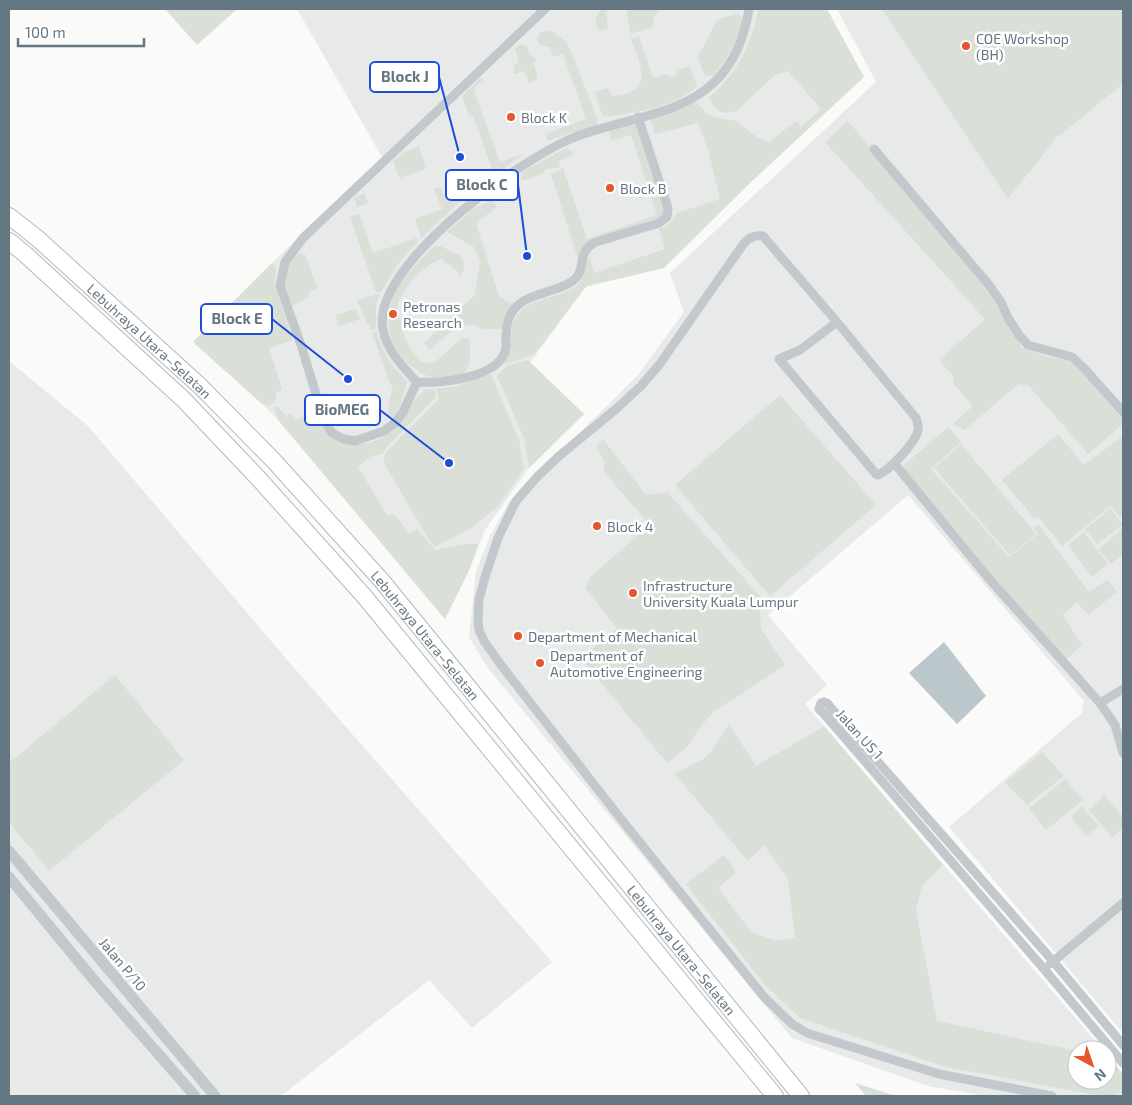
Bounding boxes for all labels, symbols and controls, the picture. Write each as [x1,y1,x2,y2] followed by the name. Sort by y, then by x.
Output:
[18,15,144,47] scale bar
[25,23,66,41] text: 100 m
[976,30,1069,63] place label: COE Workshop (BH)
[960,40,972,52] marker: COE Workshop (BH)
[370,62,439,92] callout: Block J
[381,67,429,85] text: Block J
[521,109,568,126] place label: Block K
[505,111,517,123] marker: Block K
[446,170,518,200] callout: Block C
[456,175,508,193] text: Block C
[620,180,666,197] place label: Block B
[604,182,616,194] marker: Block B
[84,280,216,402] street label: Lebuhraya Utara–Selatan
[403,298,462,331] place label: Petronas Research
[201,304,272,334] callout: Block E
[387,308,399,320] marker: Petronas Research
[211,309,263,327] text: Block E
[305,395,380,425] callout: BioMEG
[315,400,369,418] text: BioMEG
[607,518,653,535] place label: Block 4
[591,520,603,532] marker: Block 4
[368,567,484,703] street label: Lebuhraya Utara–Selatan
[643,577,799,610] place label: Infrastructure University Kuala Lumpur
[627,587,639,599] marker: Infrastructure University Kuala Lumpur
[528,628,698,645] place label: Department of Mechanical
[512,630,524,642] marker: Department of Mechanical
[550,647,703,680] place label: Department of Automotive Engineering
[534,657,546,669] marker: Department of Automotive Engineering
[833,705,887,763] street label: Jalan US 1
[624,881,740,1018] street label: Lebuhraya Utara–Selatan
[96,934,150,994] street label: Jalan P/10
[1067,1040,1117,1090] north arrow
[1091,1066,1110,1085] text: N

